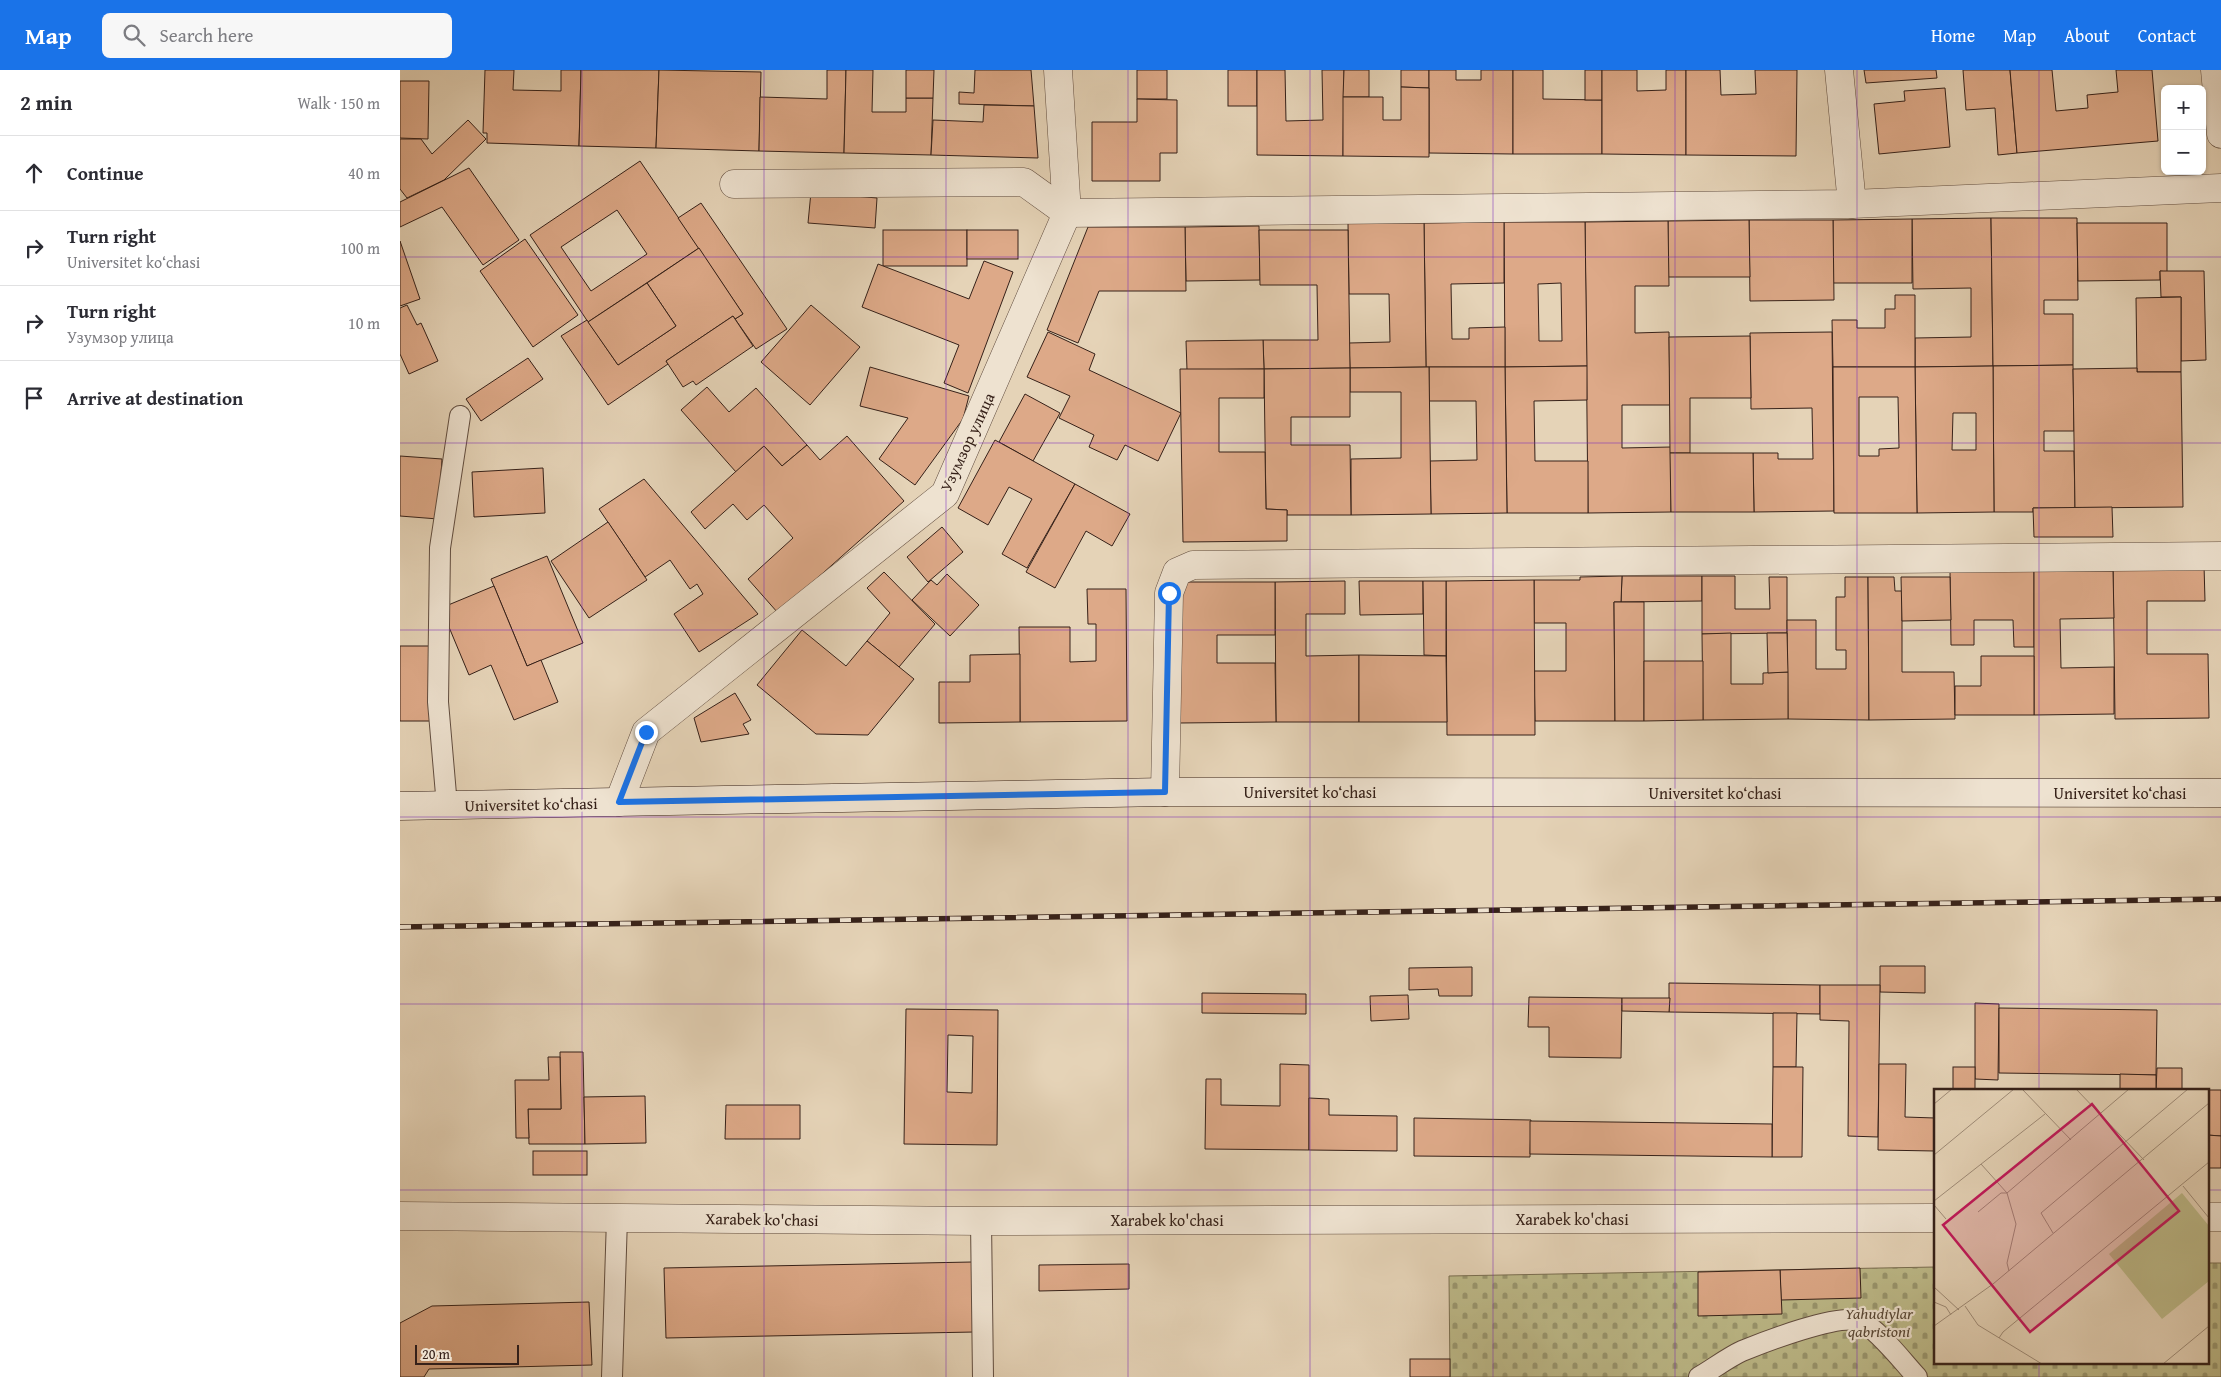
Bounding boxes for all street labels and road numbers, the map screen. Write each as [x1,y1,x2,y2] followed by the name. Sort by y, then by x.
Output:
[934,388,1001,495] street label: Узумзор улица
[1243,780,1377,804] street label: Universitet kо‘chasi
[1648,781,1782,805] street label: Universitet kо‘chasi
[2053,781,2187,805] street label: Universitet kо‘chasi
[464,791,598,817] street label: Universitet kо‘chasi
[705,1206,819,1232] street label: Xarabek ko'chasi
[1515,1207,1629,1231] street label: Xarabek ko'chasi
[1110,1208,1224,1232] street label: Xarabek ko'chasi

